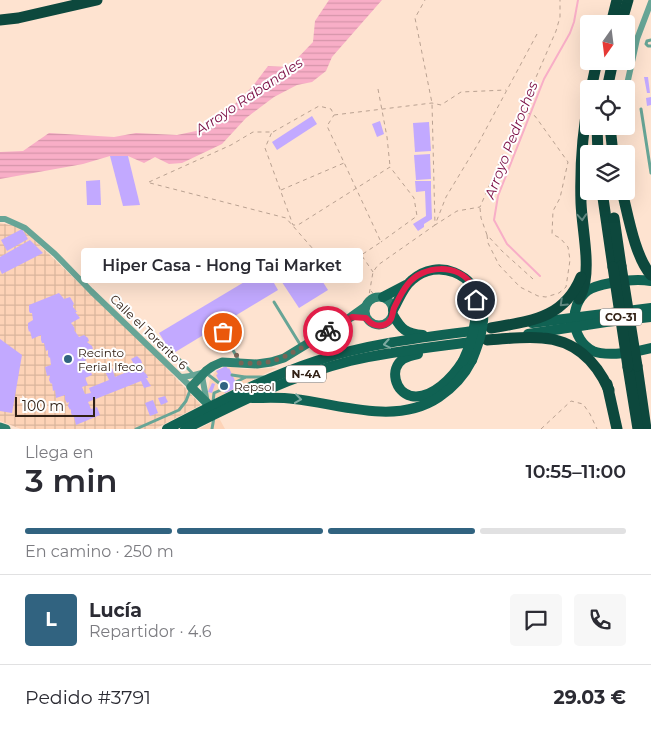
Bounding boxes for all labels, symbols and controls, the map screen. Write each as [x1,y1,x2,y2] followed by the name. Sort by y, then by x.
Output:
[580,15,635,70] north arrow
[580,15,635,200] map controls
[191,53,306,139] water label: Arroyo Rabanales
[480,79,542,202] water label: Arroyo Pedroches
[580,80,635,135] button: locate
[580,145,635,200] button: layers
[577,213,588,221] one-way arrow
[82,247,364,282] callout: Hiper Casa - Hong Tai Market
[102,256,342,275] text: Hiper Casa - Hong Tai Market
[455,279,497,321] pin
[462,286,490,314] icon: home
[107,291,191,373] street label: Calle el Torerito 6
[560,297,569,306] one-way arrow
[303,306,353,356] courier
[600,308,642,326] road number: CO-31
[202,311,244,353] pin
[314,317,342,345] icon: bike
[209,318,237,346] icon: bag
[383,339,392,349] one-way arrow
[78,345,143,374] place label: Recinto Ferial Ifeco
[62,353,74,365] marker: Recinto Ferial Ifeco
[286,366,326,382] road number: N-4A
[234,379,275,394] place label: Repsol
[218,380,230,392] marker: Repsol
[294,393,302,404] one-way arrow
[15,394,95,417] scale bar
[22,397,64,415] text: 100 m
[25,443,93,462] text: Llega en
[525,460,626,483] text: 10:55–11:00
[25,461,117,500] text: 3 min
[25,542,174,561] text: En camino · 250 m
[510,594,562,646] button: chat
[574,594,626,646] button: phone
[89,599,142,622] text: Lucía
[45,608,57,631] text: L
[89,622,212,641] text: Repartidor · 4.6
[25,686,151,709] text: Pedido #3791
[553,686,626,709] text: 29.03 €

